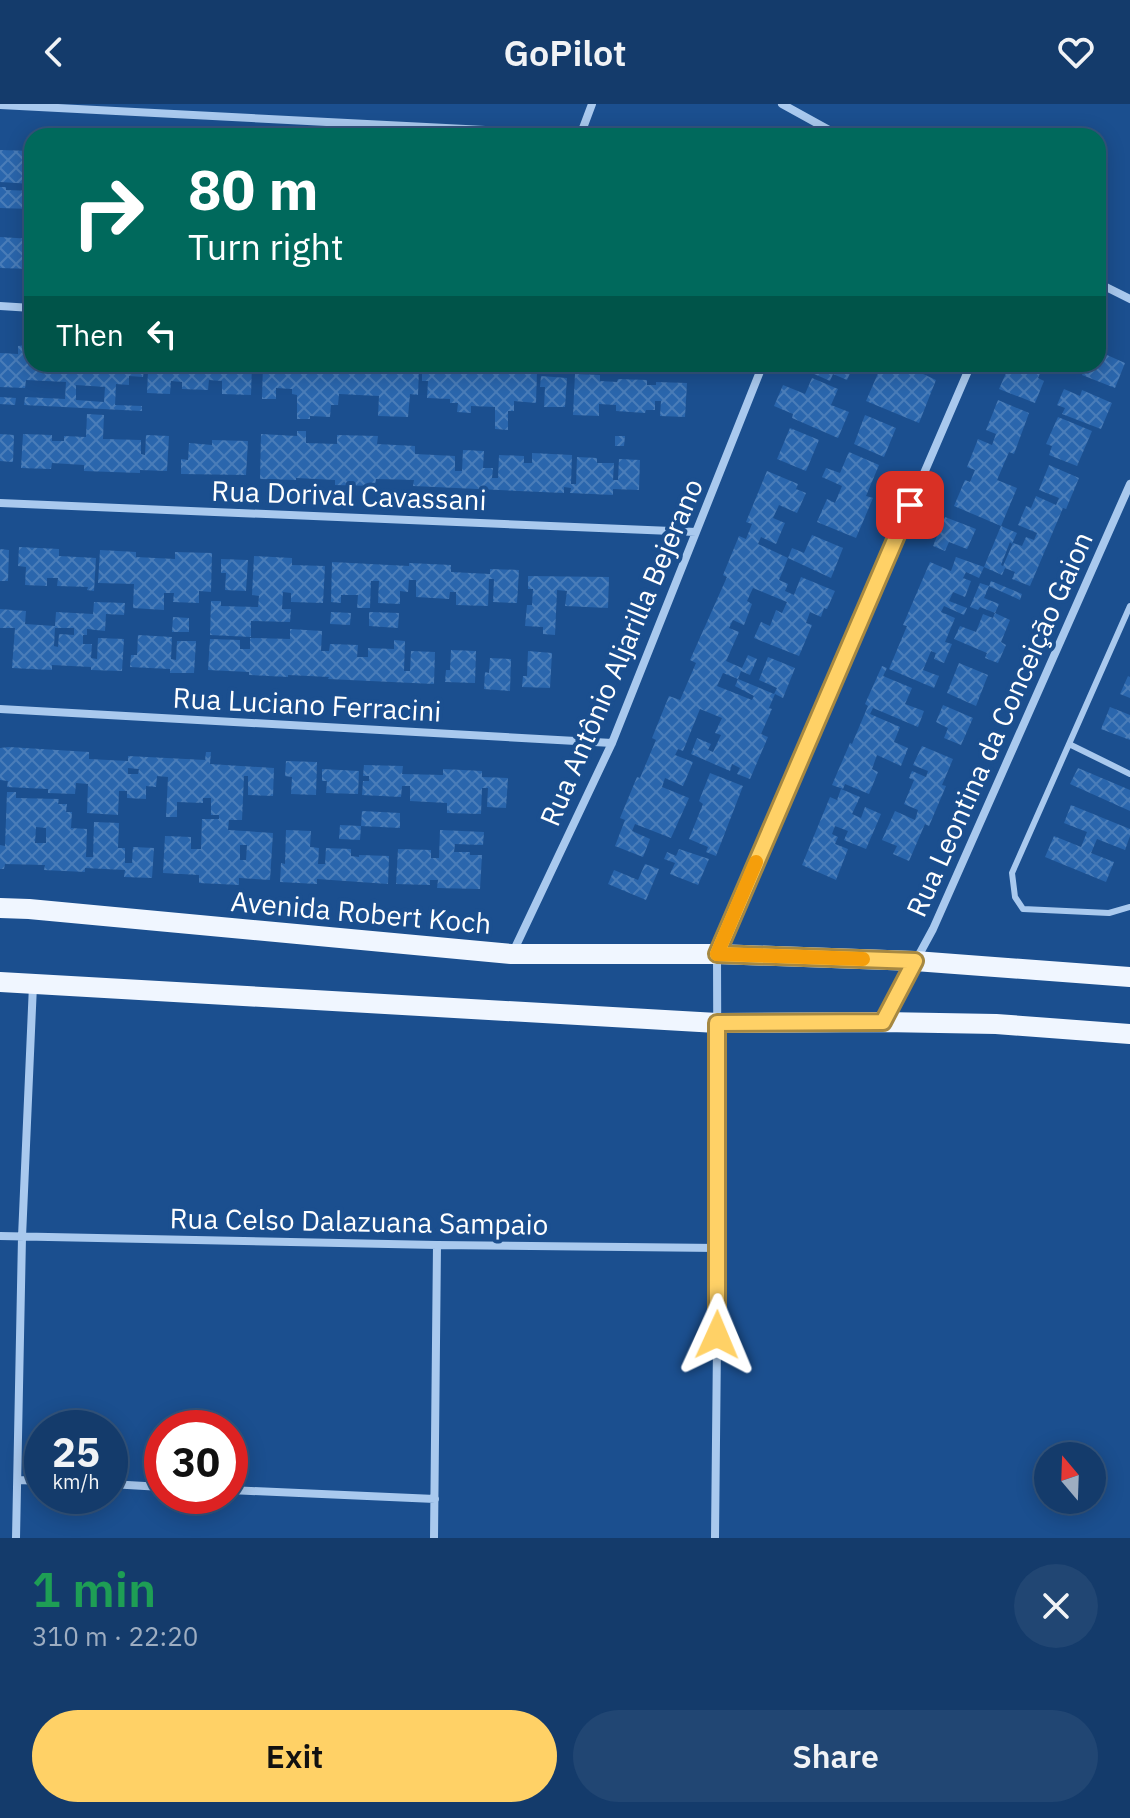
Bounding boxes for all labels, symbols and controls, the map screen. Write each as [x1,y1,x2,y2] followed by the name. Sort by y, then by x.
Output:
[503,29,627,76] text: GoPilot
[32,30,76,74] icon: back
[1054,30,1098,74] icon: heart
[188,153,318,225] text: 80 m
[56,160,160,264] icon: right
[188,223,344,270] text: Turn right
[140,312,184,356] icon: left
[56,315,124,354] text: Then
[876,471,944,539] pin
[211,472,487,518] street label: Rua Dorival Cavassani
[531,473,711,831] street label: Rua Antônio Aljarilla Bejerano
[888,483,932,527] icon: arrive
[897,526,1101,922] street label: Rua Leontina da Conceição Gaion
[172,678,442,730] street label: Rua Luciano Ferracini
[229,882,493,942] street label: Avenida Robert Koch
[169,1199,549,1243] street label: Rua Celso Dalazuana Sampaio
[675,1293,759,1377] position arrow
[144,1410,248,1514] speed limit sign: 30
[52,1426,100,1478] text: 25
[1034,1442,1106,1514] north arrow
[1034,1442,1106,1514] map controls
[52,1468,100,1495] text: km/h
[32,1558,156,1620] text: 1 min
[1014,1564,1098,1648] button: close
[32,1619,198,1653] text: 310 m · 22:20
[32,1710,557,1802] button: Exit
[573,1710,1098,1802] button: Share

